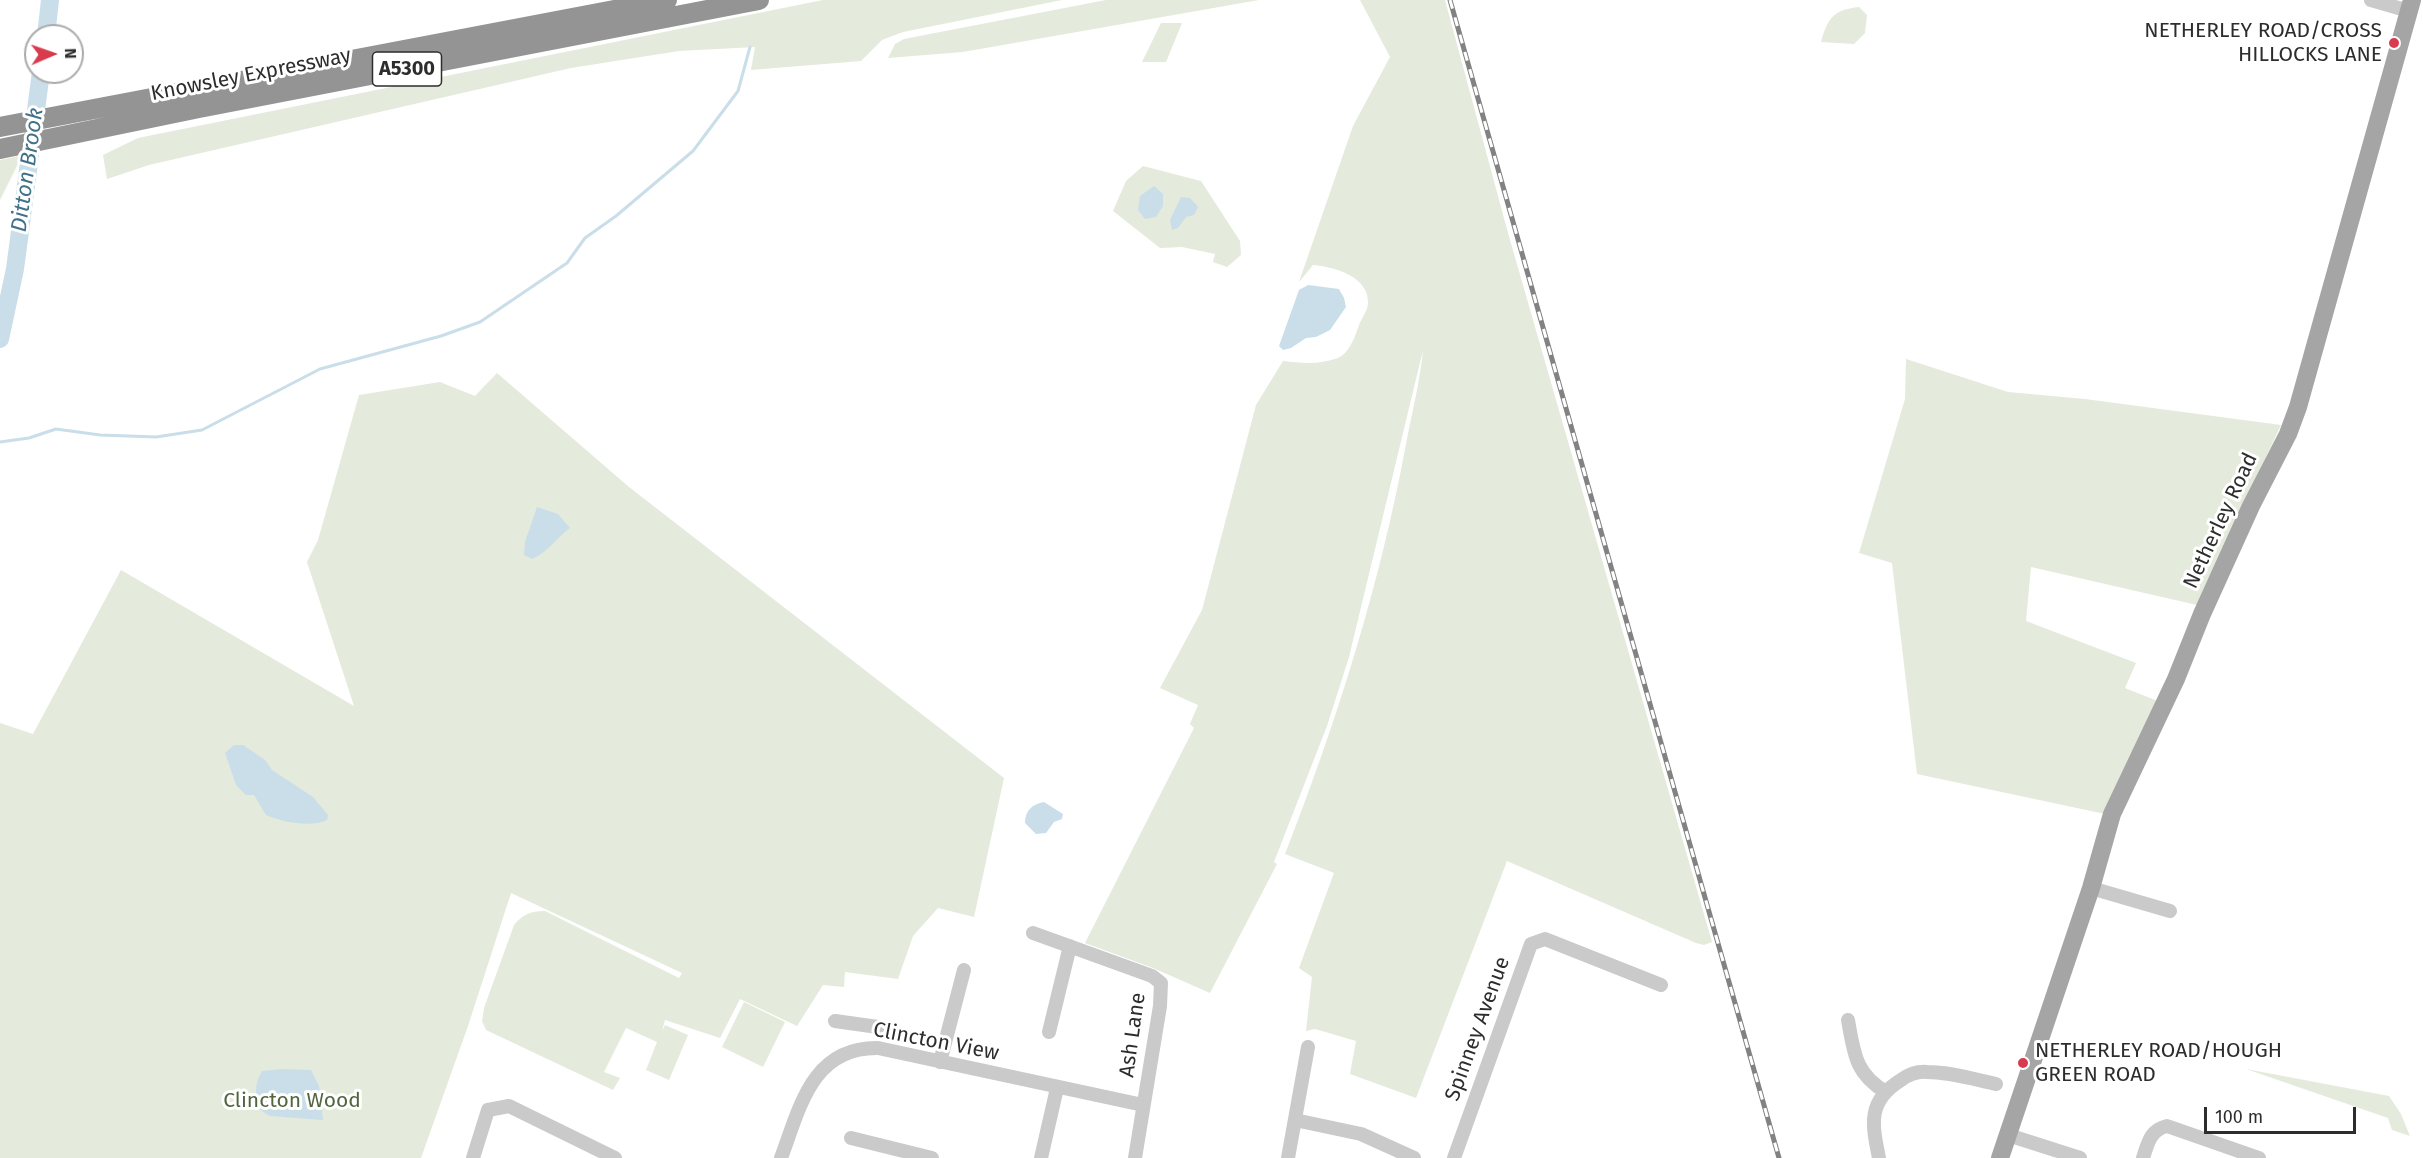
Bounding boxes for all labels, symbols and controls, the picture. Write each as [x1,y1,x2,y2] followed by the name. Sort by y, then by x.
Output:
[2144,18,2382,68] place label: NETHERLEY ROAD/CROSS HILLOCKS LANE
[24,24,84,84] north arrow
[2387,36,2401,50] marker: NETHERLEY ROAD/CROSS HILLOCKS LANE
[149,43,353,107] street label: Knowsley Expressway
[61,48,80,59] text: N
[372,52,442,86] road number: A5300
[6,106,50,234] water label: Ditton Brook
[2179,449,2263,593] street label: Netherley Road
[1440,954,1516,1104] street label: Spinney Avenue
[1115,991,1151,1079] street label: Ash Lane
[871,1017,1001,1067] street label: Clincton View
[2035,1038,2282,1088] place label: NETHERLEY ROAD/HOUGH GREEN ROAD
[2016,1056,2030,1070] marker: NETHERLEY ROAD/HOUGH GREEN ROAD
[223,1088,361,1114] park label: Clincton Wood
[2207,1095,2358,1133] scale bar
[2215,1106,2263,1128] text: 100 m

